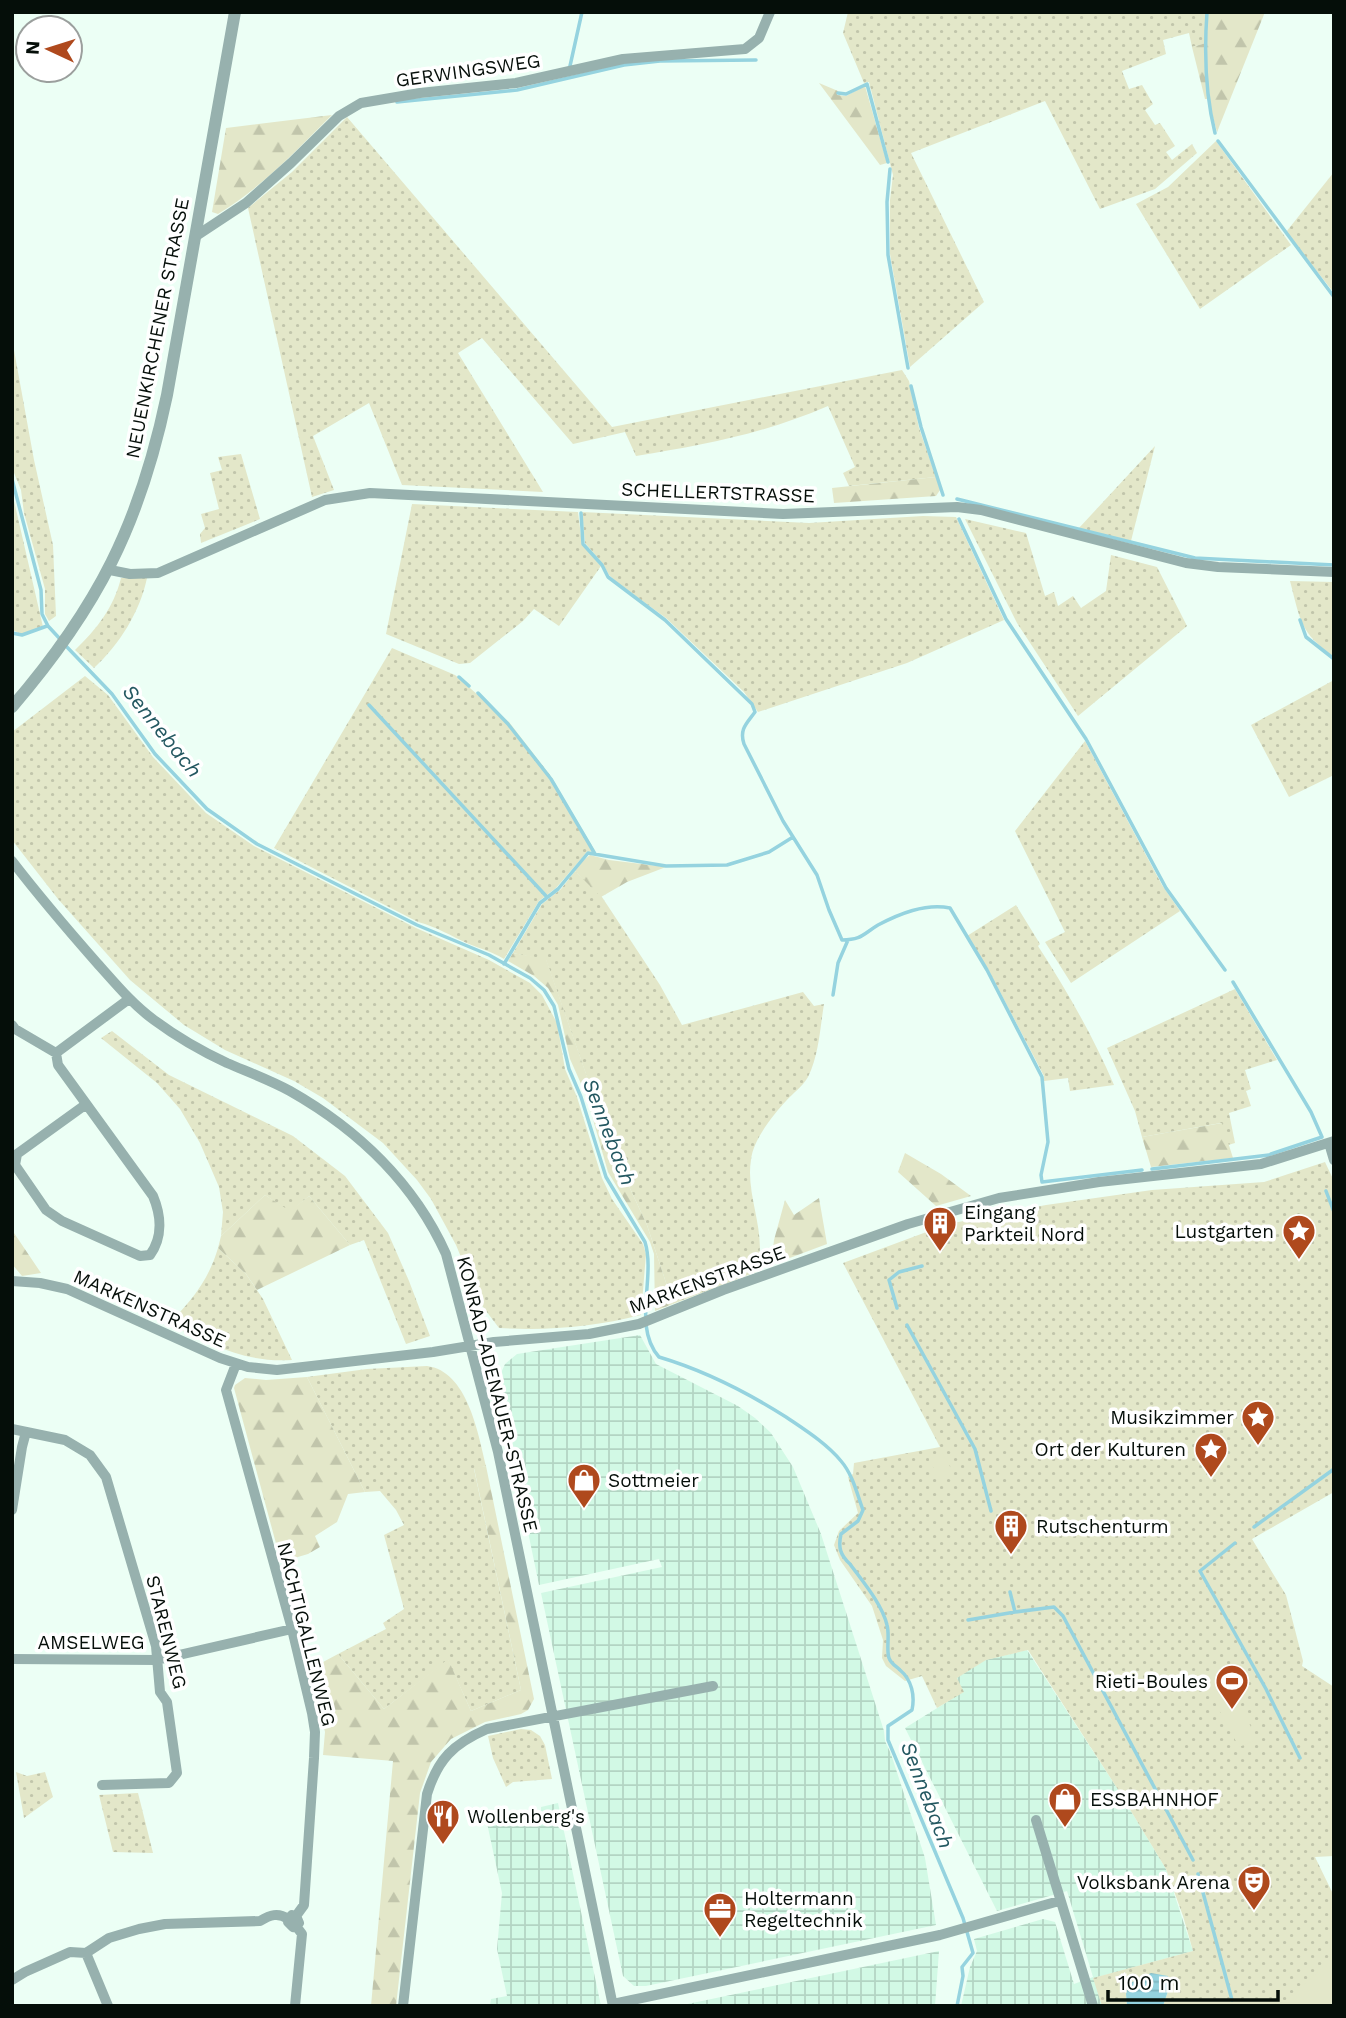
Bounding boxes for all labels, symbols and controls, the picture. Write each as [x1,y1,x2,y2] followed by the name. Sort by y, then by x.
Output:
[14,14,84,84] north arrow
[21,40,45,56] text: N
[394,49,542,92] street label: GERWINGSWEG
[121,196,194,460] street label: NEUENKIRCHENER STRASSE
[621,478,815,507] street label: SCHELLERTSTRASSE
[117,679,207,782] water label: Sennebach
[578,1075,641,1189] water label: Sennebach
[964,1201,1085,1246] place label: Eingang Parkteil Nord
[921,1204,959,1253] building icon: Eingang Parkteil Nord
[1280,1212,1318,1261] place icon: Lustgarten
[1174,1220,1274,1243] place label: Lustgarten
[626,1241,788,1318] street label: MARKENSTRASSE
[452,1254,543,1535] street label: KONRAD-ADENAUER-STRASSE
[70,1264,230,1352] street label: MARKENSTRASSE
[1239,1398,1277,1447] place icon: Musikzimmer
[1110,1406,1234,1429] place label: Musikzimmer
[1192,1430,1230,1479] place icon: Ort der Kulturen
[1035,1438,1186,1461] place label: Ort der Kulturen
[565,1461,603,1510] shop icon: Sottmeier
[608,1469,699,1492] place label: Sottmeier
[992,1507,1030,1556] building icon: Rutschenturm
[1036,1515,1169,1538] place label: Rutschenturm
[272,1540,341,1729] street label: NACHTIGALLENWEG
[141,1573,192,1691] street label: STARENWEG
[38,1631,145,1654] street label: AMSELWEG
[1213,1662,1251,1711] sports icon: Rieti-Boules
[1095,1670,1208,1693] place label: Rieti-Boules
[896,1738,959,1852] water label: Sennebach
[1046,1780,1084,1829] shop icon: ESSBAHNHOF
[1090,1788,1219,1811] place label: ESSBAHNHOF
[424,1797,462,1846] restaurant icon: Wollenberg's
[467,1805,585,1828] place label: Wollenberg's
[1235,1863,1273,1912] theatre icon: Volksbank Arena
[1077,1871,1230,1894] place label: Volksbank Arena
[744,1887,863,1932] place label: Holtermann Regeltechnik
[701,1890,739,1939] office icon: Holtermann Regeltechnik
[1108,1958,1278,2002] scale bar
[1118,1970,1180,1995] text: 100 m

